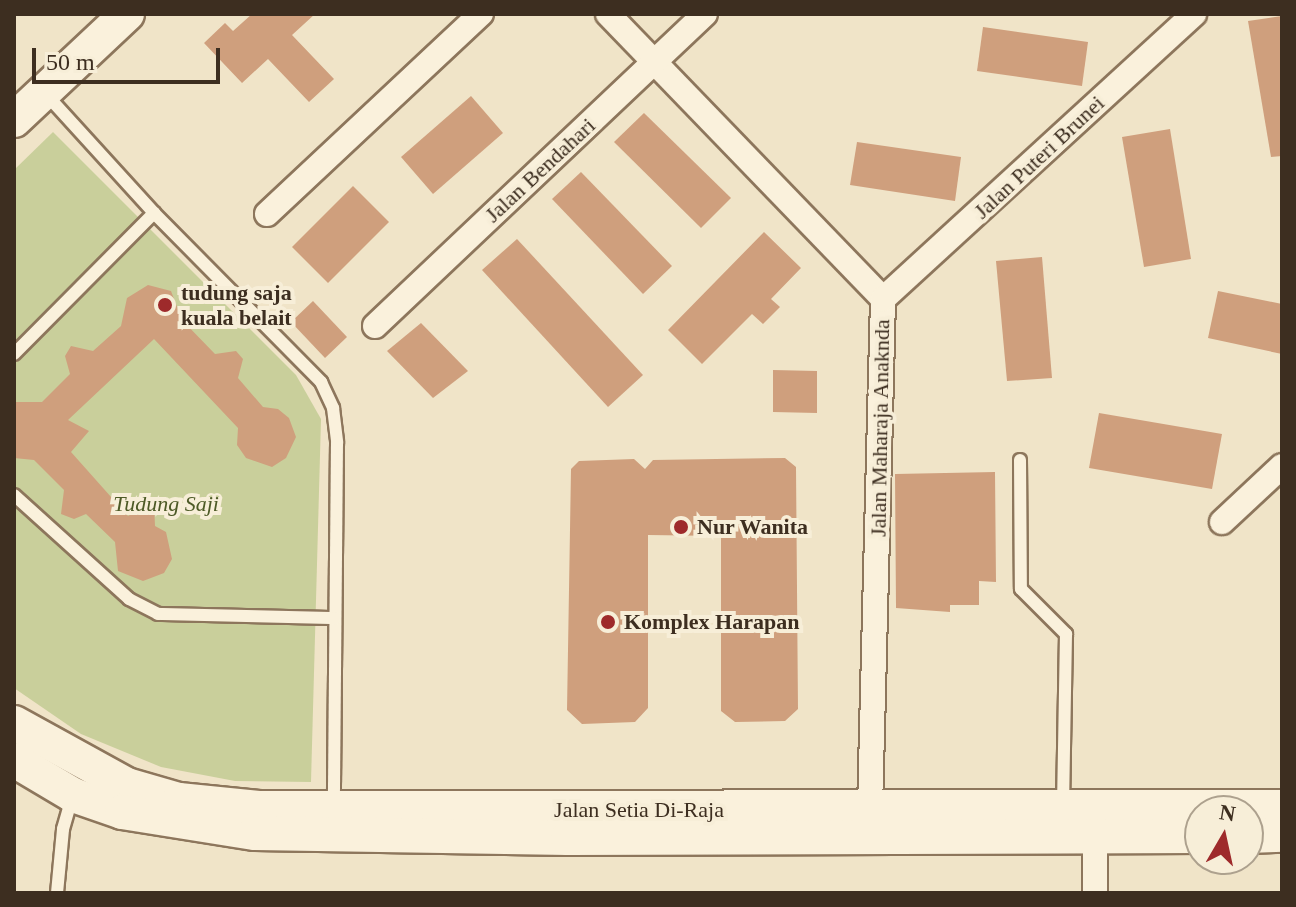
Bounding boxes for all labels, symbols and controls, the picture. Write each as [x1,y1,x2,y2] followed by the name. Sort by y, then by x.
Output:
[36,32,224,82] scale bar
[46,49,95,75] text: 50 m
[968,90,1110,224] street label: Jalan Puteri Brunei
[479,112,601,228] street label: Jalan Bendahari
[181,279,292,330] place label: tudung saja kuala belait
[156,296,174,314] marker: tudung saja kuala belait
[865,318,895,538] street label: Jalan Maharaja Anaknda
[113,491,219,517] park label: Tudung Saji
[697,514,809,540] place label: Nur Wanita
[672,518,690,536] marker: Nur Wanita
[624,609,799,635] place label: Komplex Harapan
[599,613,617,631] marker: Komplex Harapan
[1184,795,1264,875] north arrow
[554,797,724,823] street label: Jalan Setia Di-Raja
[1218,799,1237,826] text: N

